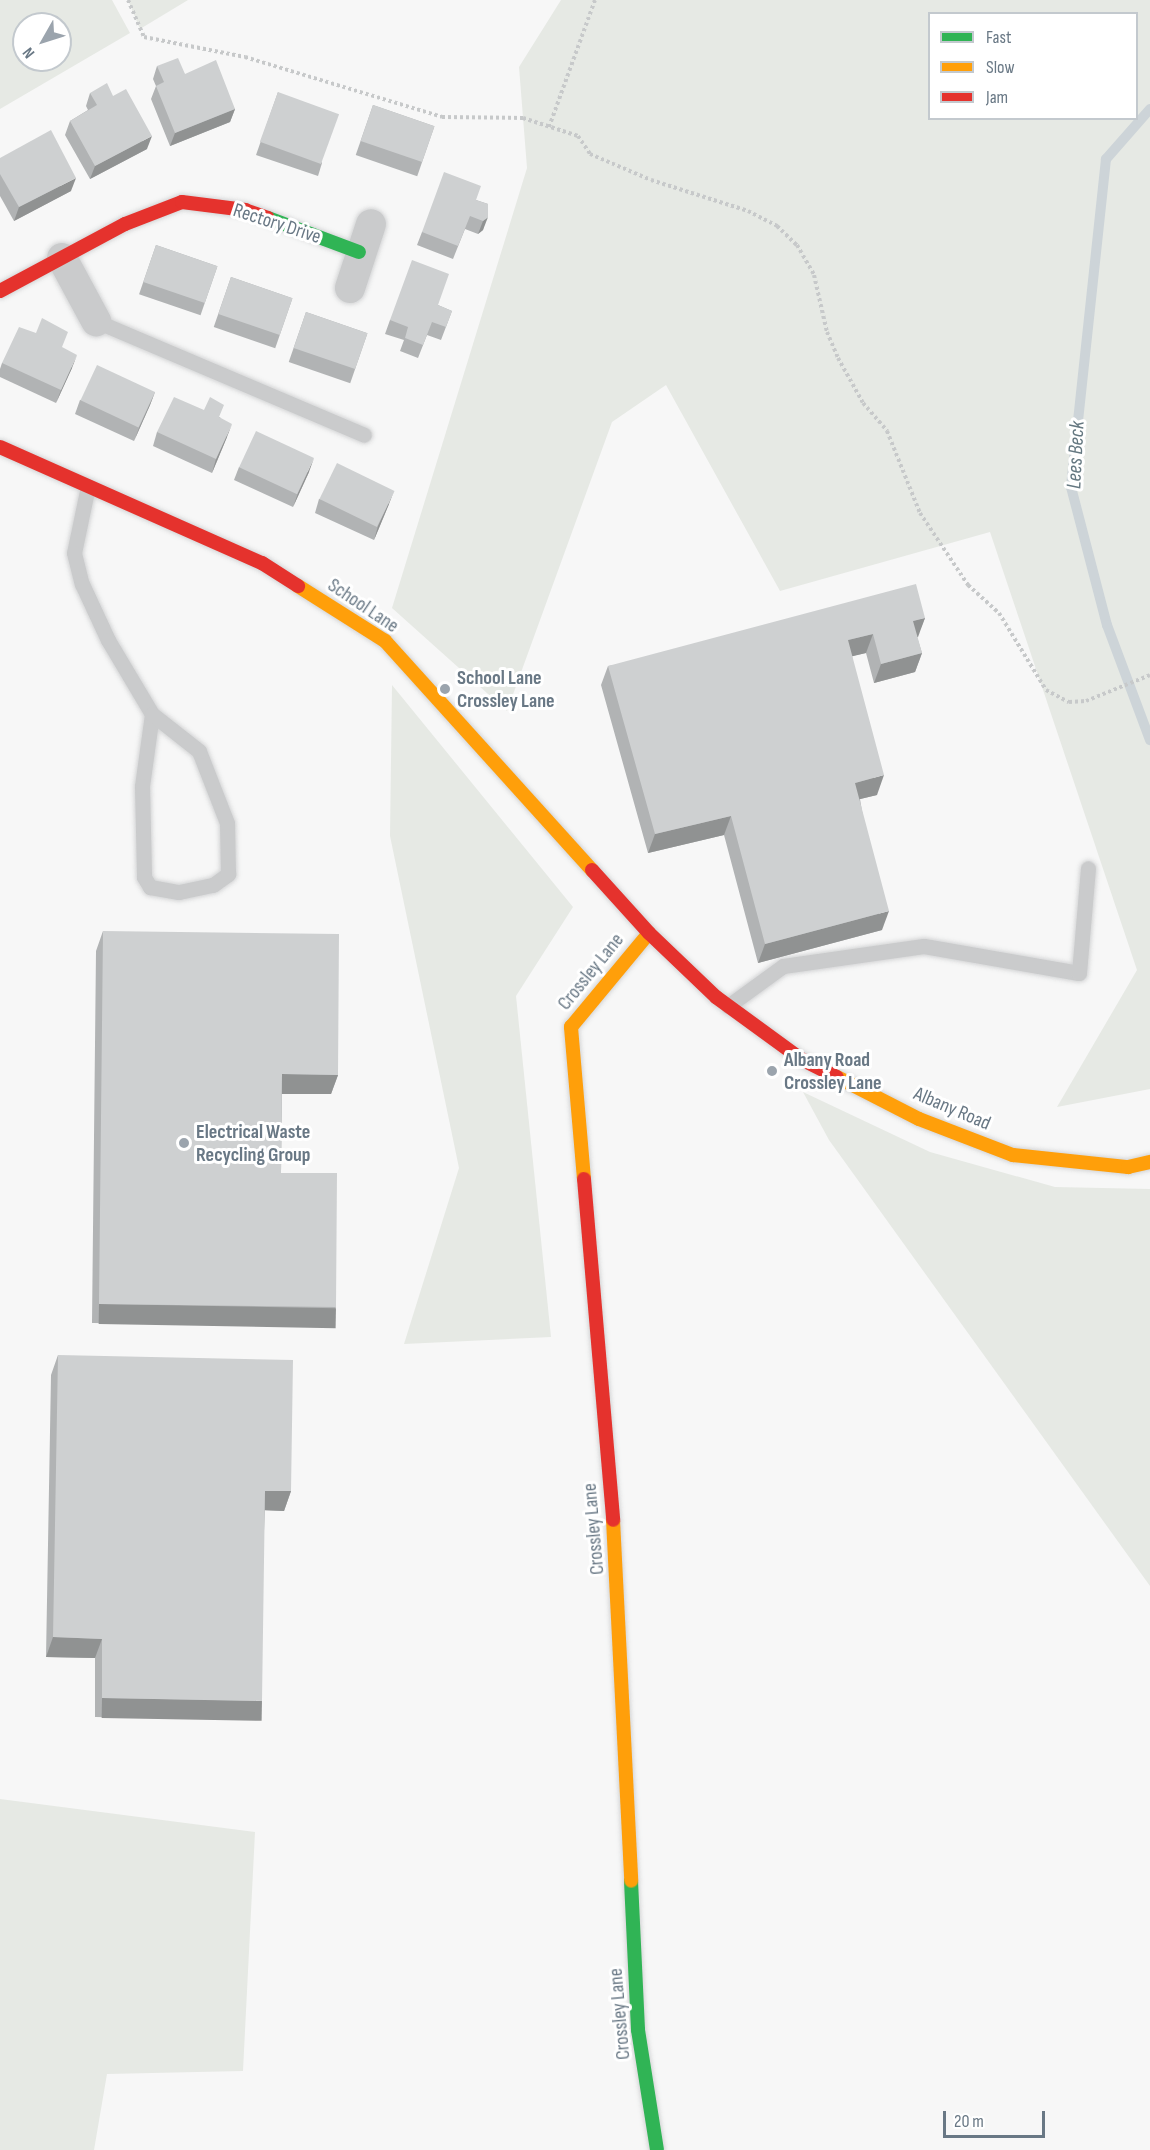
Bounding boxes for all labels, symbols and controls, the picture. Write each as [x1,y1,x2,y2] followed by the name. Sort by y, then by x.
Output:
[12,12,72,72] north arrow
[928,12,1138,120] legend
[986,27,1011,48] text: Fast
[19,43,39,62] text: N
[986,57,1015,78] text: Slow
[986,87,1008,108] text: Jam
[230,199,324,249] street label: Rectory Drive
[1062,420,1090,490] water label: Lees Beck
[323,574,403,638] street label: School Lane
[457,666,555,713] place label: School Lane Crossley Lane
[438,682,452,696] marker: School Lane Crossley Lane
[553,929,629,1015] street label: Crossley Lane
[784,1048,882,1095] place label: Albany Road Crossley Lane
[765,1064,779,1078] marker: Albany Road Crossley Lane
[910,1082,994,1136] street label: Albany Road
[196,1120,311,1167] place label: Electrical Waste Recycling Group
[177,1136,191,1150] marker: Electrical Waste Recycling Group
[578,1482,610,1576] street label: Crossley Lane
[604,1967,636,2061] street label: Crossley Lane
[946,2099,1048,2137] scale bar
[954,2111,984,2132] text: 20 m

